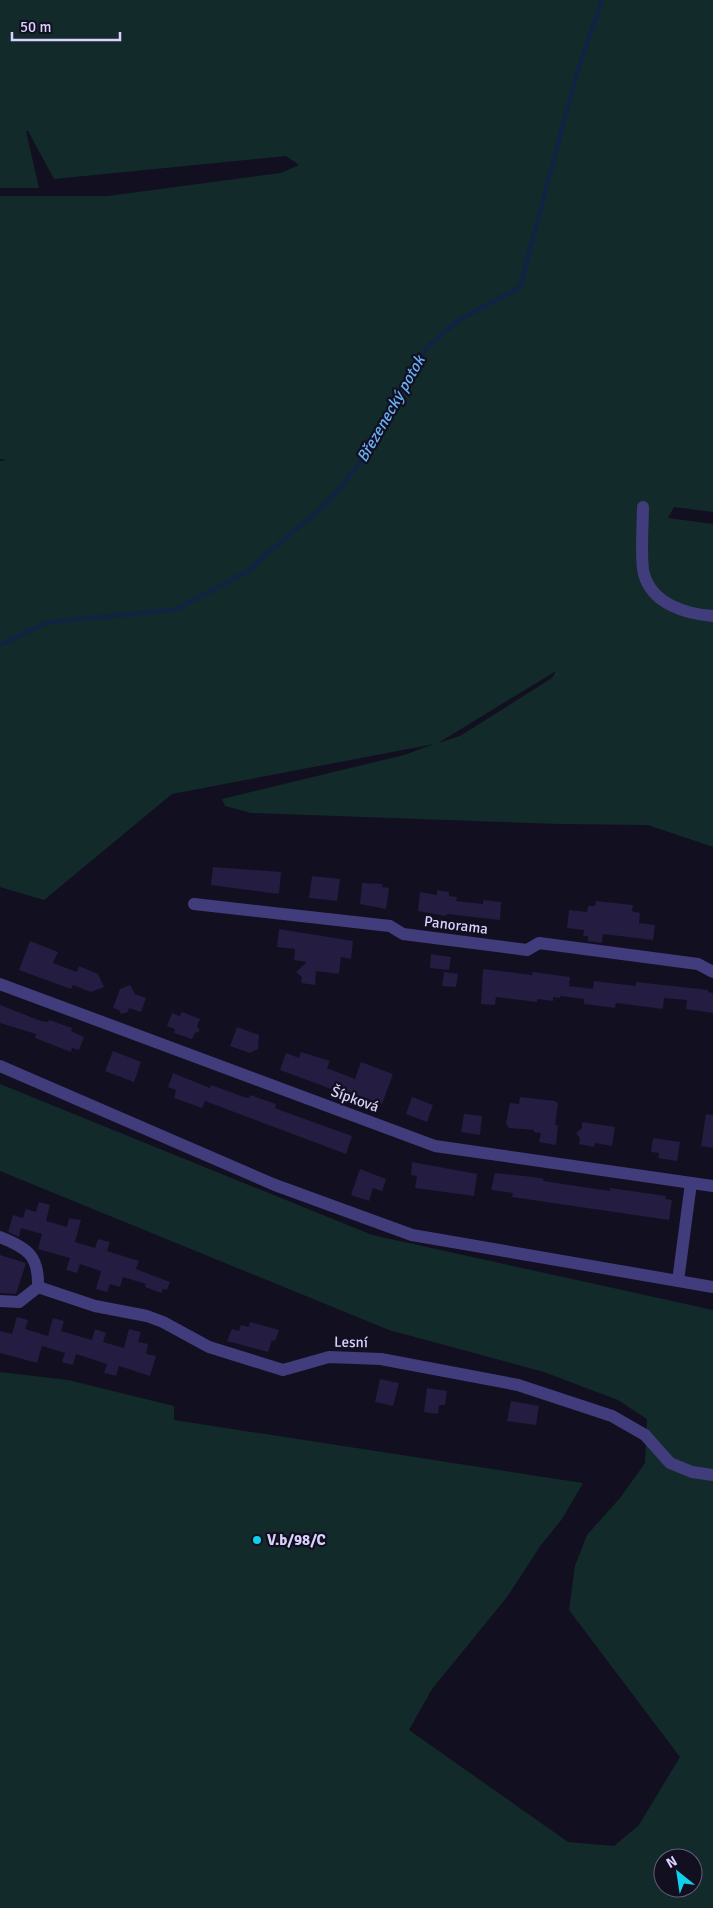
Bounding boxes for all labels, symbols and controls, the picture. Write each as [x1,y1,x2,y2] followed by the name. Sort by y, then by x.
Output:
[12,10,120,42] scale bar
[20,18,51,36] text: 50 m
[352,350,431,466] water label: Březenecký potok
[423,912,489,938] street label: Panorama
[329,1081,382,1116] street label: Šípková
[334,1333,368,1351] street label: Lesní
[267,1531,326,1549] place label: V.b/98/C
[251,1534,263,1546] marker: V.b/98/C
[653,1848,703,1898] north arrow
[663,1852,680,1872] text: N

